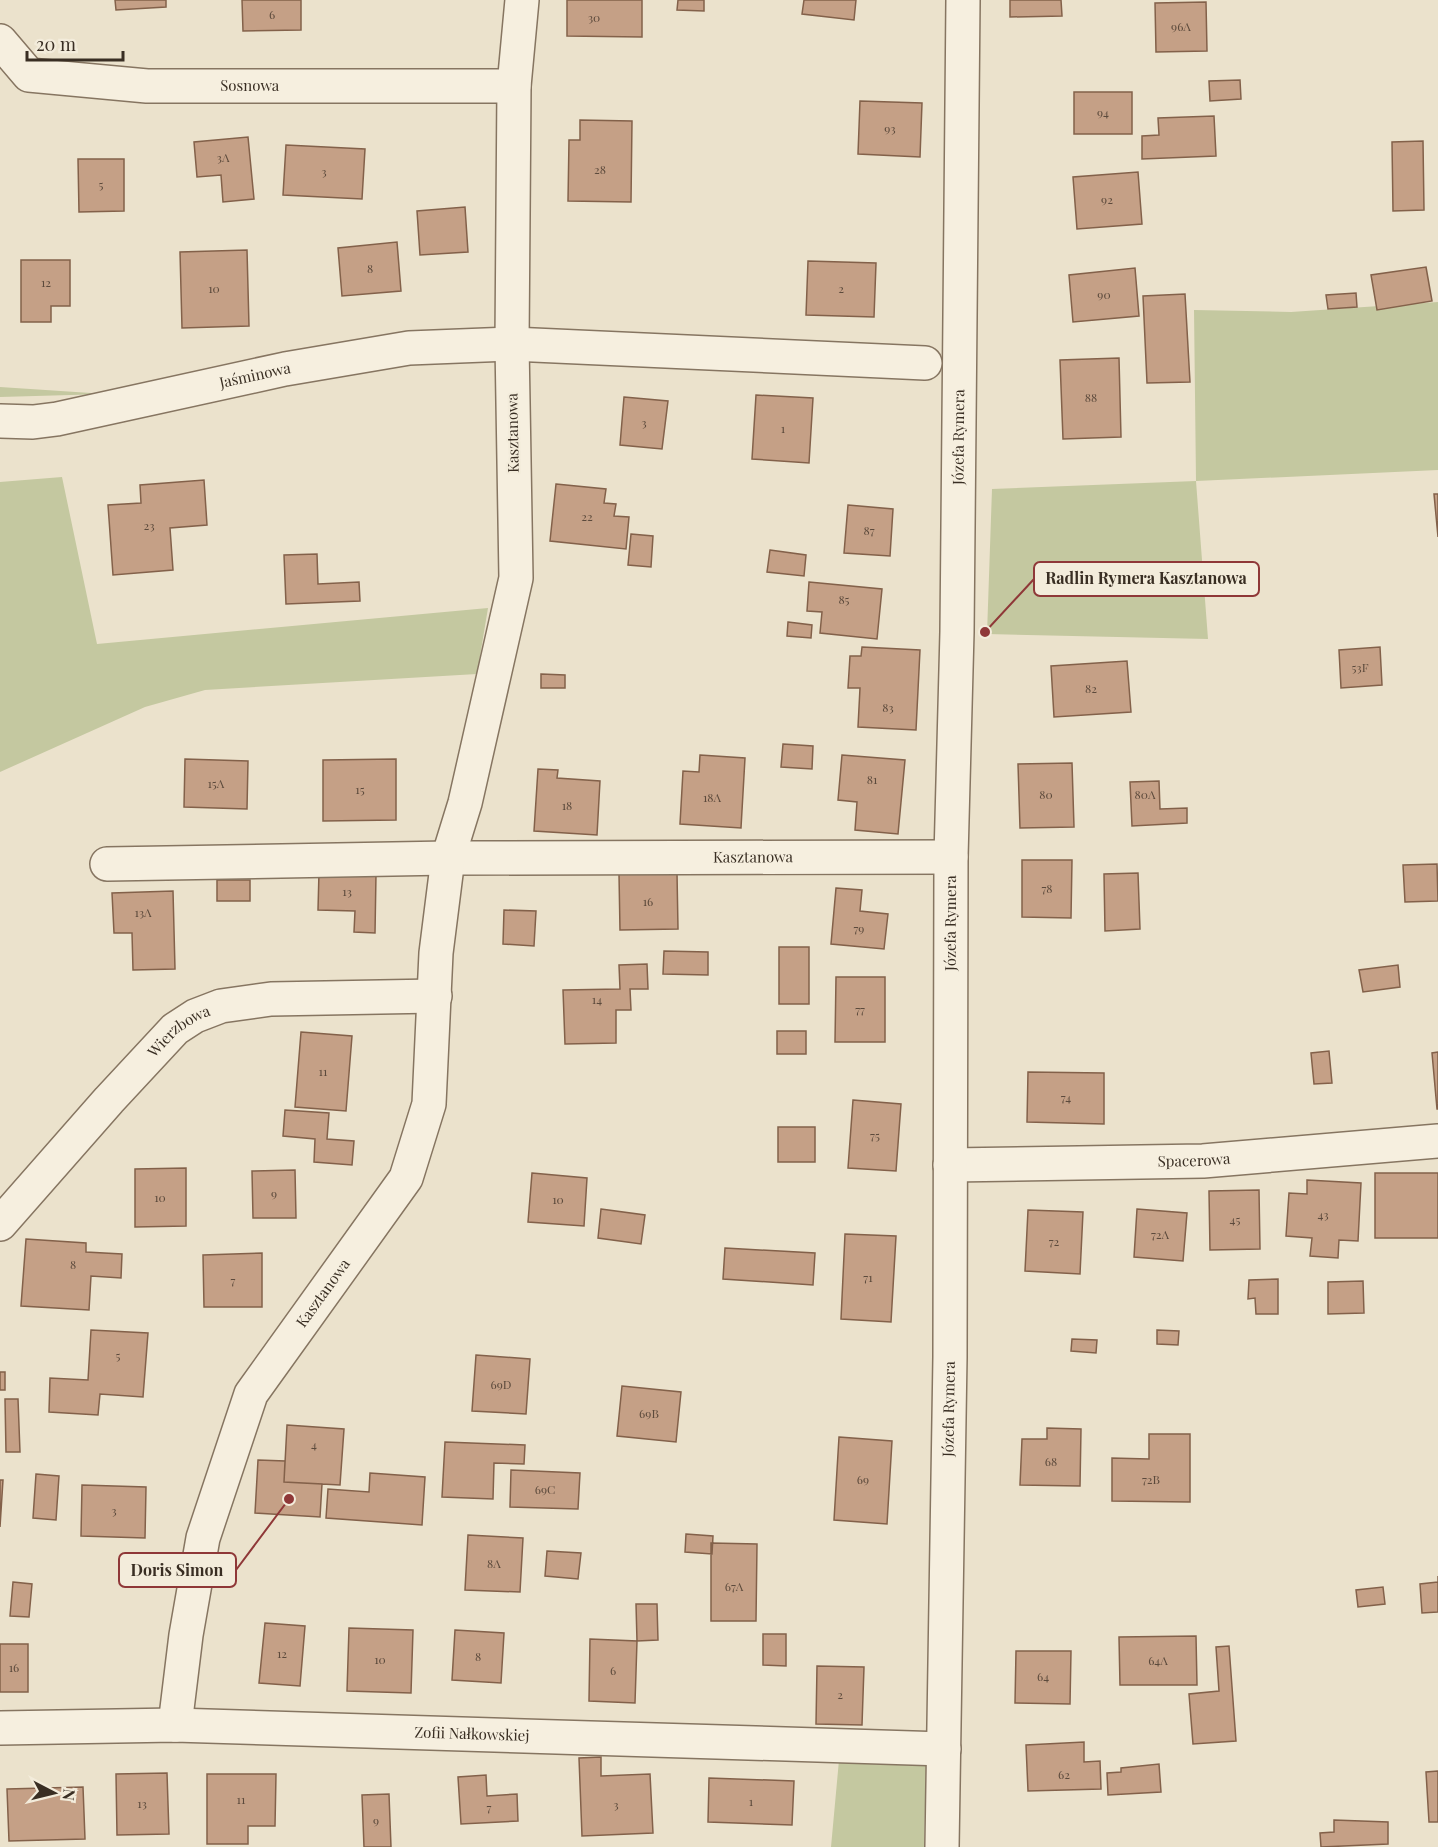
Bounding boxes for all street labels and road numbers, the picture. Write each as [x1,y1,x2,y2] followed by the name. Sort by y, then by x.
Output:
[220,75,280,95] street label: Sosnowa
[216,357,293,392] street label: Jaśminowa
[947,389,968,486] street label: Józefa Rymera
[501,392,523,473] street label: Kasztanowa
[713,846,793,866] street label: Kasztanowa
[940,875,960,972] street label: Józefa Rymera
[142,1000,213,1062] street label: Wierzbowa
[1157,1148,1231,1171] street label: Spacerowa
[291,1254,354,1331] street label: Kasztanowa
[937,1360,959,1458] street label: Józefa Rymera
[414,1721,530,1745] street label: Zofii Nałkowskiej

